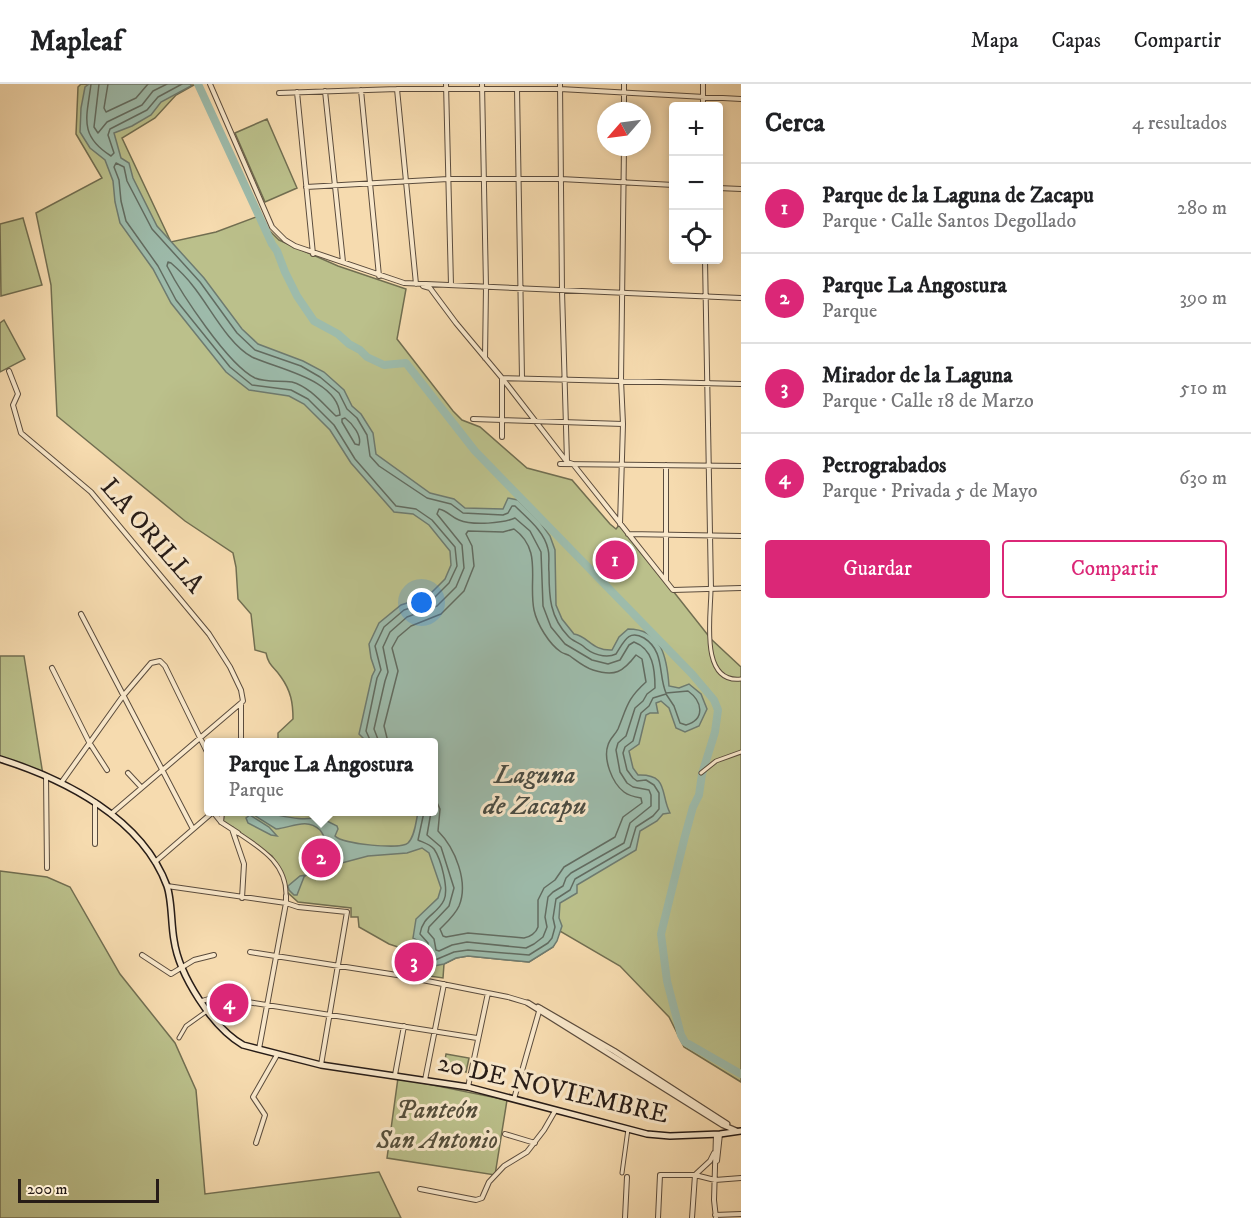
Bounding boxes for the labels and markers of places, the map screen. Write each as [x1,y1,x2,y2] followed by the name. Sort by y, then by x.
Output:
[596,538,634,582] pin: 1
[302,836,340,880] pin: 2
[394,940,434,984] pin: 3
[210,980,248,1026] pin: 4

